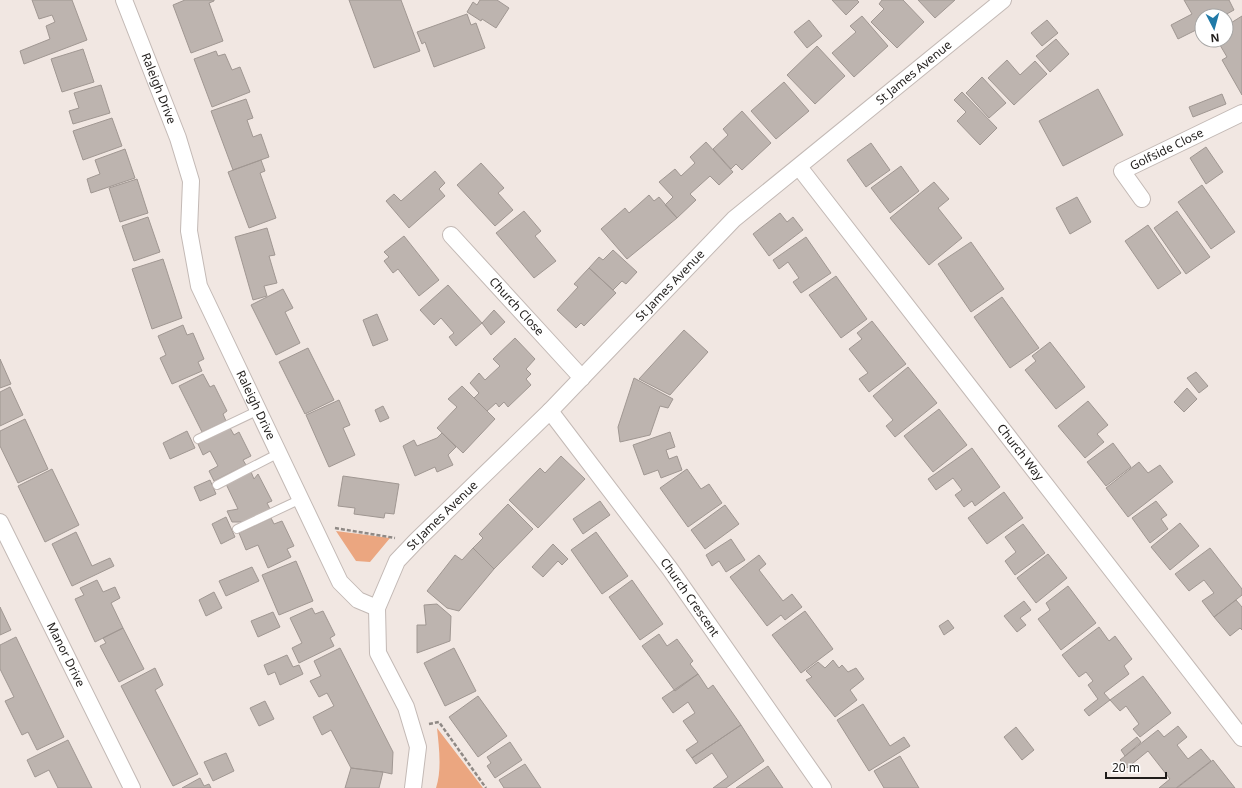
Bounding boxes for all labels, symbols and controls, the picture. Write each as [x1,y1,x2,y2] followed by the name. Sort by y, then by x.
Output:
[1194,8,1234,48] north arrow
[1210,31,1220,46] text: N
[872,36,955,108] street label: St James Avenue
[138,50,181,126] street label: Raleigh Drive
[1127,124,1206,174] street label: Golfside Close
[631,246,708,325] street label: St James Avenue
[486,273,548,339] street label: Church Close
[232,367,280,443] street label: Raleigh Drive
[993,420,1049,484] street label: Church Way
[402,477,481,554] street label: St James Avenue
[657,554,724,640] street label: Church Crescent
[43,619,90,690] street label: Manor Drive
[1106,754,1166,780] scale bar
[1112,759,1140,776] text: 20 m

